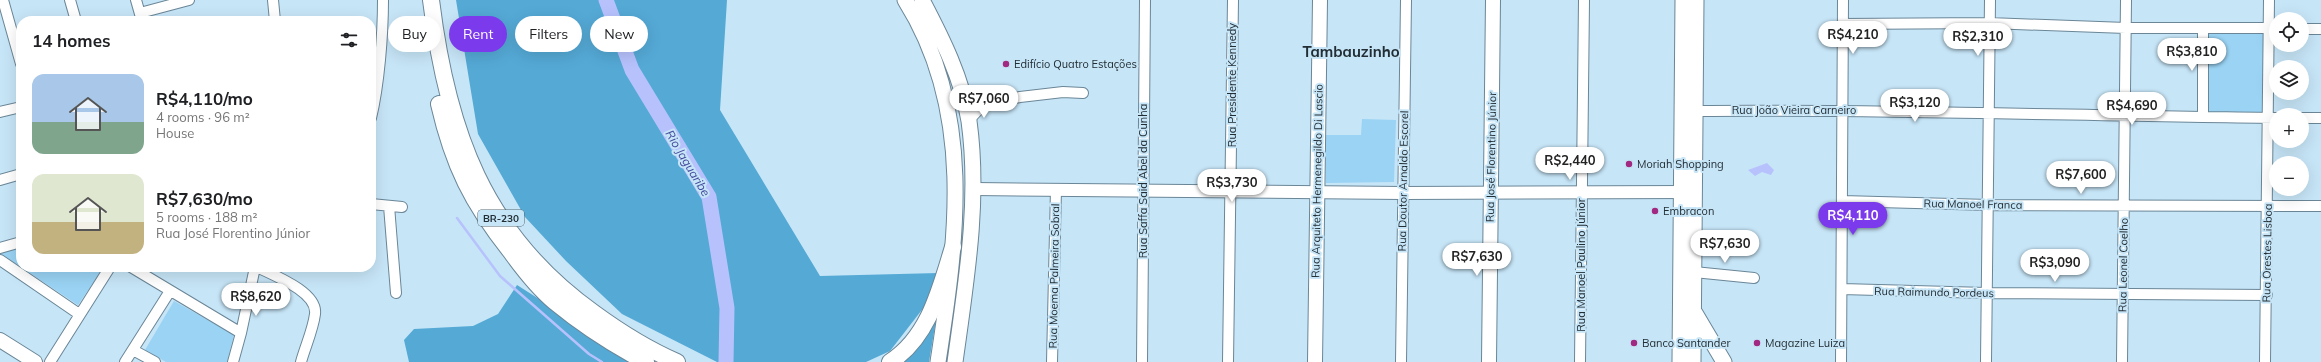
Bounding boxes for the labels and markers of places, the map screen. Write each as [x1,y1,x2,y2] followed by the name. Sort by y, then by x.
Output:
[1816,21,1890,55] pin: R$4,210
[1941,23,2015,57] pin: R$2,310
[2155,38,2229,72] pin: R$3,810
[1014,57,1137,71] place label: Edifício Quatro Estações
[1001,59,1011,69] marker: Edifício Quatro Estações
[947,85,1021,119] pin: R$7,060
[1878,89,1952,123] pin: R$3,120
[2095,92,2169,126] pin: R$4,690
[1533,147,1607,181] pin: R$2,440
[1637,157,1724,171] place label: Moriah Shopping
[1624,159,1634,169] marker: Moriah Shopping
[2044,161,2118,195] pin: R$7,600
[1195,169,1269,203] pin: R$3,730
[1816,202,1890,236] pin: R$4,110
[1663,204,1714,218] place label: Embracon
[1650,206,1660,216] marker: Embracon
[1688,230,1762,264] pin: R$7,630
[1440,243,1514,277] pin: R$7,630
[2018,249,2092,283] pin: R$3,090
[219,283,293,317] pin: R$8,620
[1642,336,1730,350] place label: Banco Santander
[1765,336,1845,350] place label: Magazine Luiza
[1629,338,1639,348] marker: Banco Santander
[1752,338,1762,348] marker: Magazine Luiza

